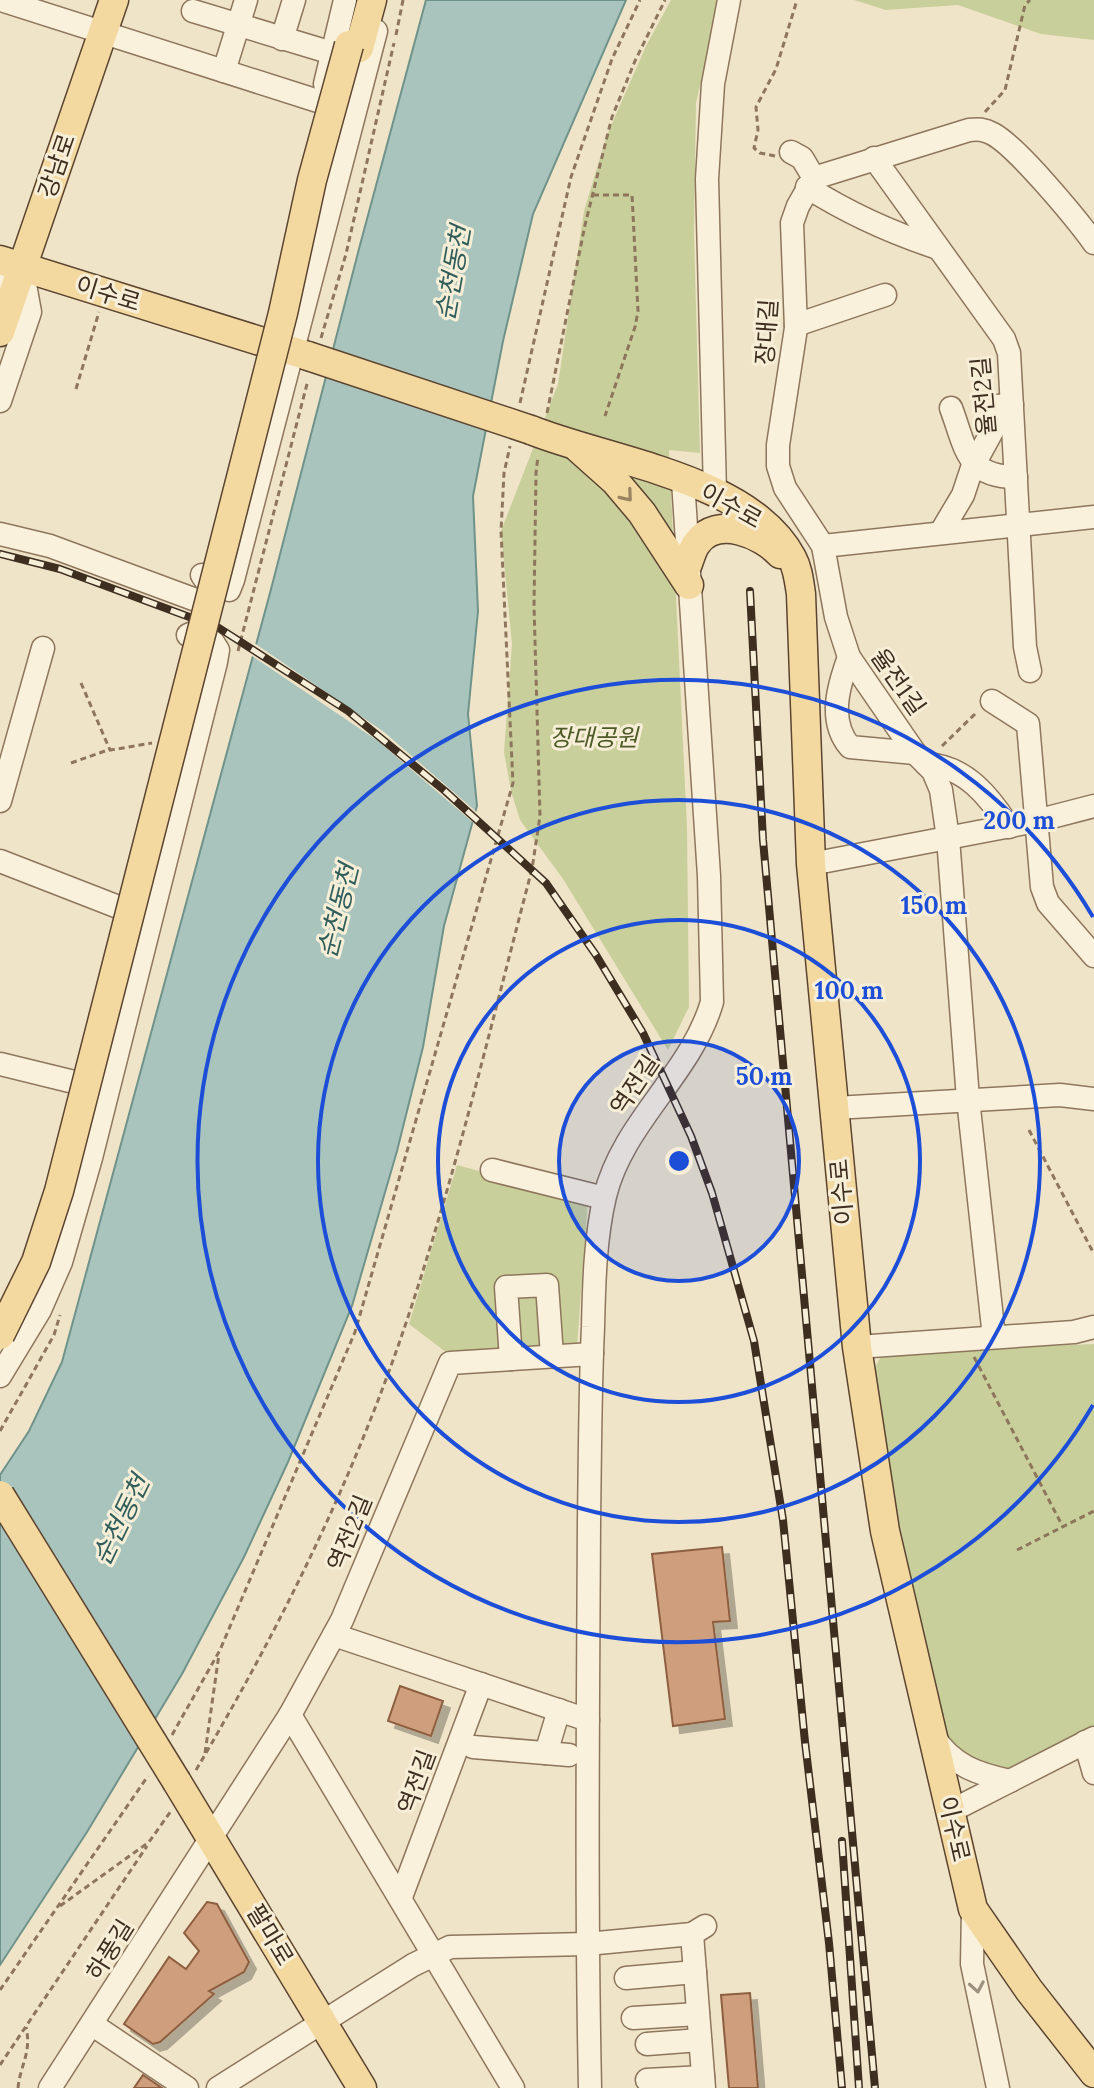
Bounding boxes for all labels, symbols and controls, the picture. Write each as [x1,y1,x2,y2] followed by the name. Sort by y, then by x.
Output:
[31,129,82,202] street label: 강남로
[428,220,478,323] water label: 순천동천
[72,269,144,318] street label: 이수로
[749,298,784,366] street label: 장대길
[965,355,1002,437] street label: 율전2길
[695,476,768,535] street label: 이수로
[618,487,632,502] one-way arrow
[864,642,933,721] street label: 율전1길
[550,722,640,753] park label: 장대공원
[983,805,1055,836] text: 200 m
[310,857,366,961] water label: 순천동천
[901,890,967,921] text: 150 m
[815,975,883,1006] text: 100 m
[603,1049,666,1121] street label: 역전길
[736,1061,792,1092] text: 50 m
[665,1147,693,1175] centre of rings
[823,1158,860,1226] street label: 이수로
[85,1467,158,1570] water label: 순천동천
[320,1490,379,1575] street label: 역전2길
[391,1745,442,1818] street label: 역전길
[932,1793,977,1865] street label: 이수로
[240,1898,301,1971] street label: 팔마로
[79,1913,140,1986] street label: 하풍길
[967,1980,984,1994] one-way arrow

